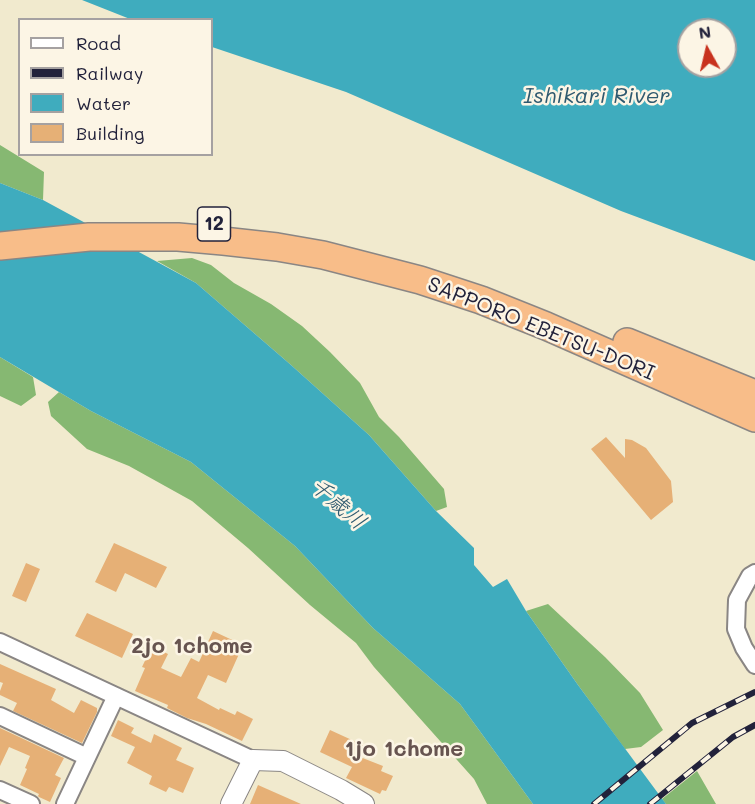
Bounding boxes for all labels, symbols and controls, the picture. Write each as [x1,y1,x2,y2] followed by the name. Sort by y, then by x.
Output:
[18,18,213,156] legend
[677,18,737,78] north arrow
[697,20,712,43] text: N
[76,31,121,55] text: Road
[76,61,143,85] text: Railway
[524,83,670,109] water label: Ishikari River
[76,91,131,115] text: Water
[76,121,144,145] text: Building
[198,207,230,241] road number: 12
[424,272,658,386] street label: SAPPORO EBETSU-DORI
[304,472,372,536] water label: 千歳川
[131,633,253,659] district label: 2jo 1chome
[345,736,463,762] district label: 1jo 1chome

